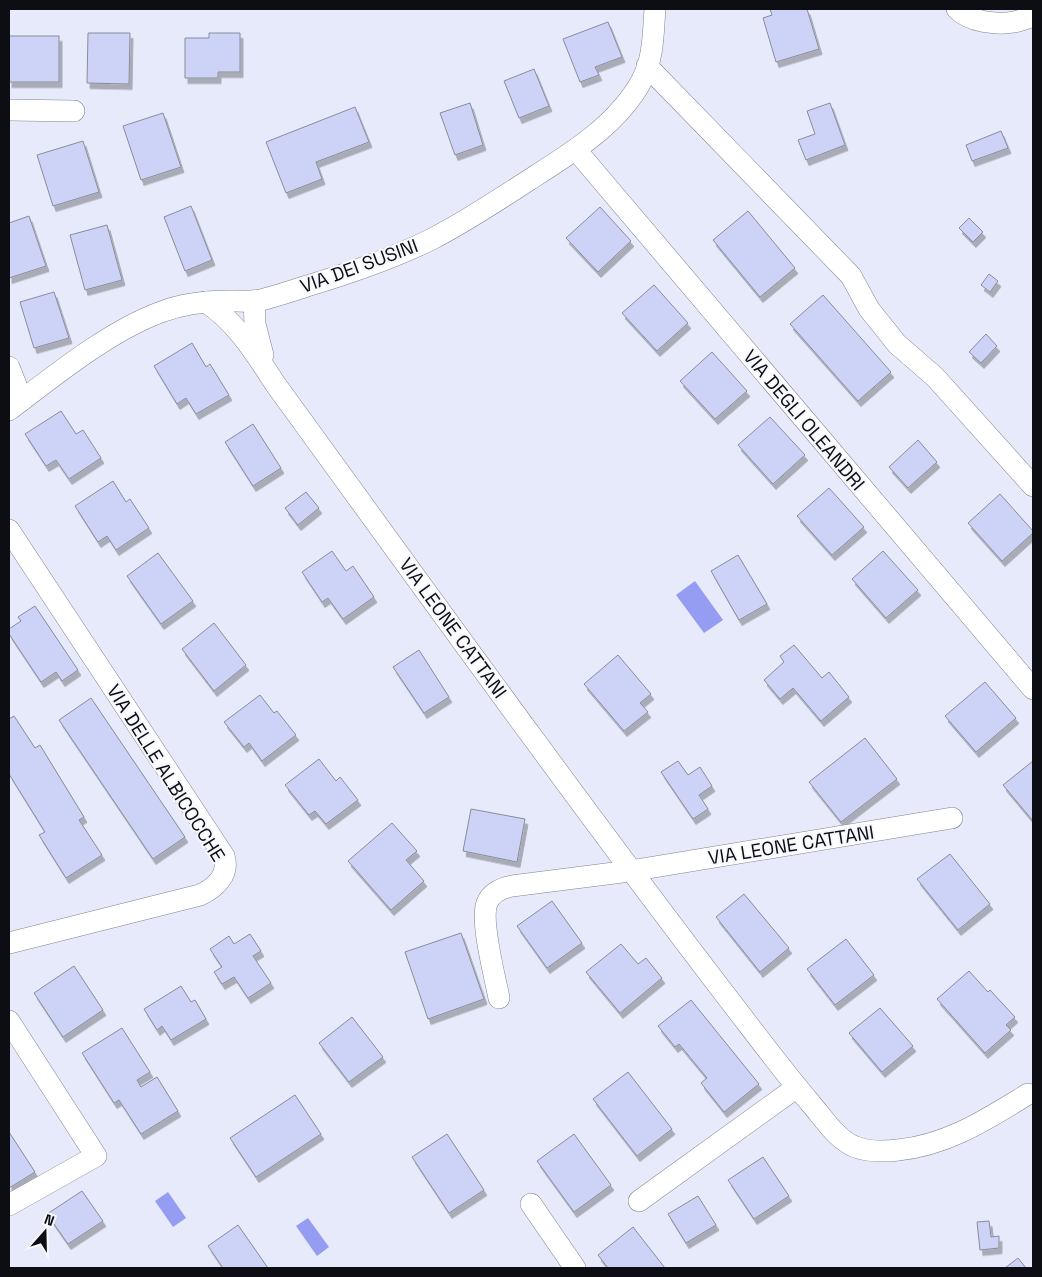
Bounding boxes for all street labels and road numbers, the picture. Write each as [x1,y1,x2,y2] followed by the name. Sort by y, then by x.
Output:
[297,233,421,299] street label: VIA DEI SUSINI
[738,344,870,496] street label: VIA DEGLI OLEANDRI
[394,553,512,703] street label: VIA LEONE CATTANI
[101,680,231,866] street label: VIA DELLE ALBICOCCHE
[706,820,876,870] street label: VIA LEONE CATTANI

